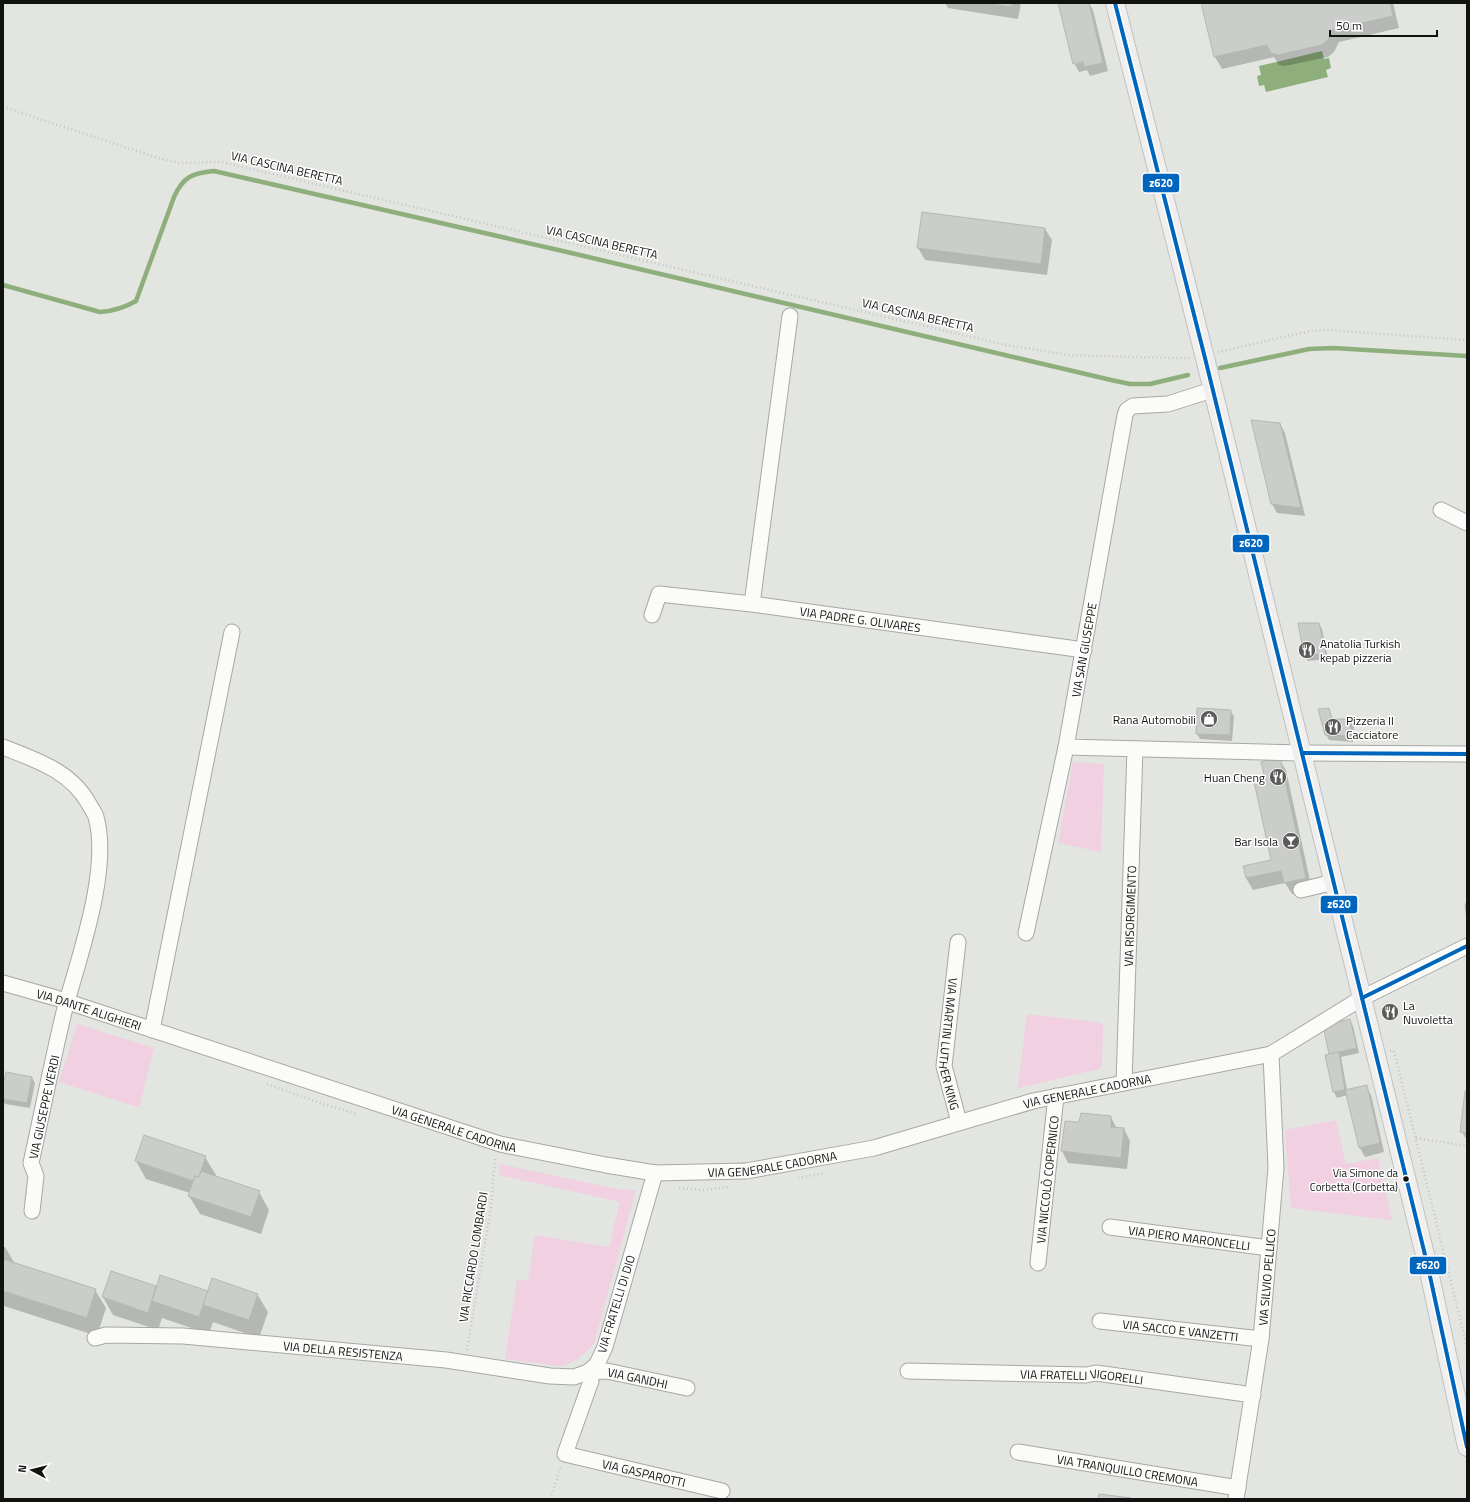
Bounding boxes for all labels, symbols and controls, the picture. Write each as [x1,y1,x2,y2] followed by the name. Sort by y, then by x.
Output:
[1330,12,1437,38] scale bar
[1336,16,1362,35] text: 50 m
[229,146,345,190] street label: VIA CASCINA BERETTA
[1142,173,1180,193] line badge: z620
[1149,175,1173,191] text: z620
[544,220,660,264] street label: VIA CASCINA BERETTA
[860,293,976,337] street label: VIA CASCINA BERETTA
[1232,534,1270,553] line badge: z620
[1239,535,1263,551] text: z620
[799,601,922,637] street label: VIA PADRE G. OLIVARES
[1066,601,1102,699] street label: VIA SAN GIUSEPPE
[1320,634,1400,667] place label: Anatolia Turkish kepab pizzeria
[1297,640,1317,660] restaurant icon: Anatolia Turkish kepab pizzeria
[1199,709,1219,729] shop icon: Rana Automobili
[1113,710,1196,729] place label: Rana Automobili
[1346,711,1398,744] place label: Pizzeria Il Cacciatore
[1323,717,1343,737] restaurant icon: Pizzeria Il Cacciatore
[1268,767,1288,787] restaurant icon: Huan Cheng
[1204,768,1265,787] place label: Huan Cheng
[1281,831,1301,851] bar icon: Bar Isola
[1234,832,1278,851] place label: Bar Isola
[1118,865,1141,967] street label: VIA RISORGIMENTO
[1320,895,1358,914] line badge: z620
[1327,896,1351,912] text: z620
[934,977,965,1112] street label: VIA MARTIN LUTHER KING
[34,983,144,1035] street label: VIA DANTE ALIGHIERI
[1403,996,1453,1029] place label: La Nuvoletta
[1380,1002,1400,1022] restaurant icon: La Nuvoletta
[24,1053,64,1161] street label: VIA GIUSEPPE VERDI
[1021,1068,1153,1113] street label: VIA GENERALE CADORNA
[389,1100,518,1157] street label: VIA GENERALE CADORNA
[1031,1114,1063,1244] street label: VIA NICCOLÒ COPERNICO
[708,1145,838,1181] street label: VIA GENERALE CADORNA
[1310,1165,1398,1195] place label: Via Simone da Corbetta (Corbetta)
[1401,1174,1411,1184] marker: Via Simone da Corbetta (Corbetta)
[453,1190,493,1324] street label: VIA RICCARDO LOMBARDI
[1127,1220,1251,1255] street label: VIA PIERO MARONCELLI
[1253,1228,1280,1326] street label: VIA SILVIO PELLICO
[592,1252,640,1356] street label: VIA FRATELLI DI DIO
[1409,1256,1447,1275] line badge: z620
[1416,1257,1440,1273] text: z620
[1122,1314,1239,1346] street label: VIA SACCO E VANZETTI
[282,1336,404,1366] street label: VIA DELLA RESISTENZA
[606,1362,670,1393] street label: VIA GANDHI
[1020,1364,1144,1389] street label: VIA FRATELLI VIGORELLI
[1055,1449,1200,1491] street label: VIA TRANQUILLO CREMONA
[12,1450,52,1490] north arrow
[600,1454,688,1492] street label: VIA GASPAROTTI
[14,1464,30,1474] text: N

